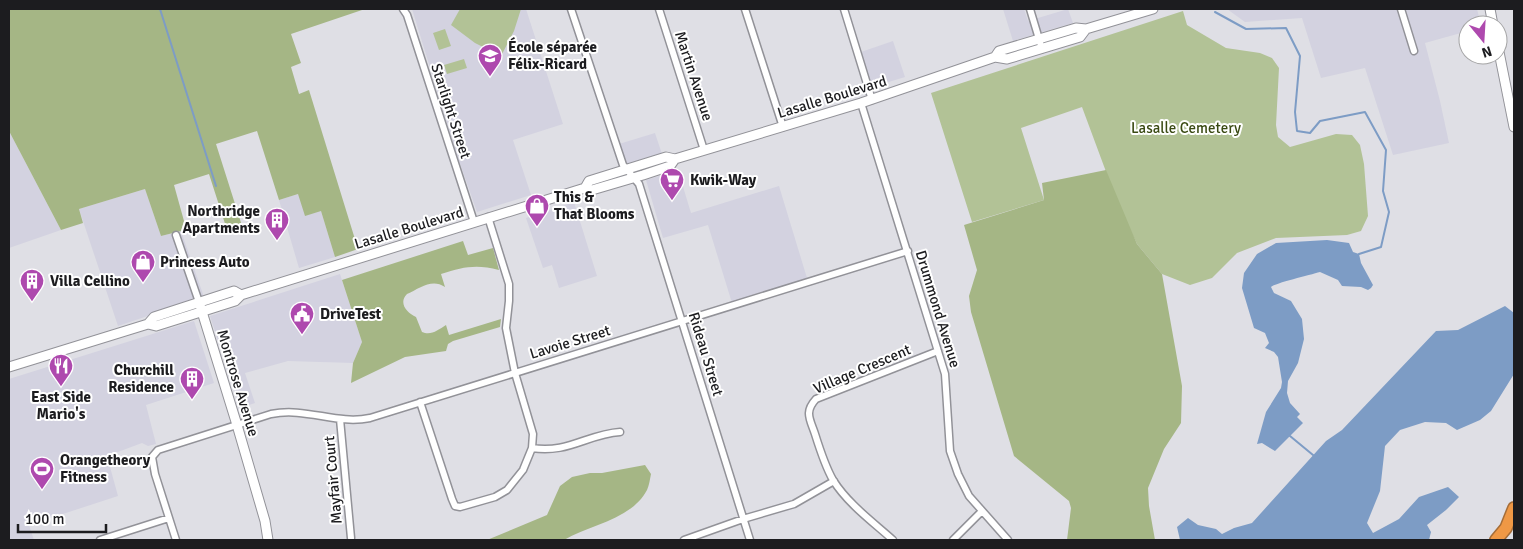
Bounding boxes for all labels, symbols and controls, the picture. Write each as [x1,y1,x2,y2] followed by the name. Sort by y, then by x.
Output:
[1458,15,1508,65] north arrow
[671,29,717,123] street label: Martin Avenue
[508,37,597,73] place label: École séparée Félix-Ricard
[1480,42,1494,61] text: N
[477,43,503,77] school or university icon: École séparée Félix-Ricard
[427,61,475,161] street label: Starlight Street
[775,72,889,122] street label: Lasalle Boulevard
[1131,119,1241,137] park label: Lasalle Cemetery
[659,167,685,201] supermarket icon: Kwik-Way
[690,171,757,189] place label: Kwik-Way
[554,188,635,223] place label: This & That Blooms
[524,193,550,227] shop icon: This & That Blooms
[182,202,260,237] place label: Northridge Apartments
[352,203,466,253] street label: Lasalle Boulevard
[264,207,290,241] building icon: Northridge Apartments
[912,248,964,370] street label: Drummond Avenue
[130,249,156,283] shop icon: Princess Auto
[160,253,250,271] place label: Princess Auto
[19,268,45,302] building icon: Villa Cellino
[50,272,130,290] place label: Villa Cellino
[289,301,315,335] public building icon: DriveTest
[320,305,382,323] place label: DriveTest
[685,310,727,398] street label: Rideau Street
[527,321,613,363] street label: Lavoie Street
[213,327,263,439] street label: Montrose Avenue
[811,340,913,398] street label: Village Crescent
[48,353,74,387] restaurant icon: East Side Mario's
[108,361,174,396] place label: Churchill Residence
[179,366,205,400] building icon: Churchill Residence
[31,388,91,423] place label: East Side Mario's
[320,435,346,525] street label: Mayfair Court
[60,451,151,486] place label: Orangetheory Fitness
[29,456,55,490] sports icon: Orangetheory Fitness
[18,502,105,534] scale bar
[25,510,65,528] text: 100 m

